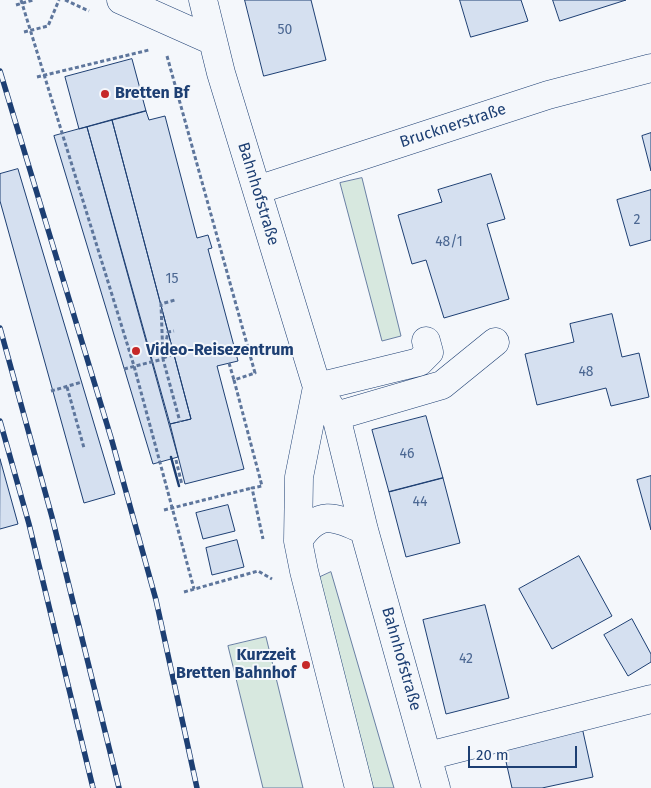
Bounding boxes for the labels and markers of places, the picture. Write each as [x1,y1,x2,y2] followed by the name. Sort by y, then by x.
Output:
[115,84,189,104] place label: Bretten Bf
[99,88,111,100] marker: Bretten Bf
[146,341,294,361] place label: Video-Reisezentrum
[130,345,142,357] marker: Video-Reisezentrum
[176,646,296,684] place label: Kurzzeit Bretten Bahnhof
[300,659,312,671] marker: Kurzzeit Bretten Bahnhof

